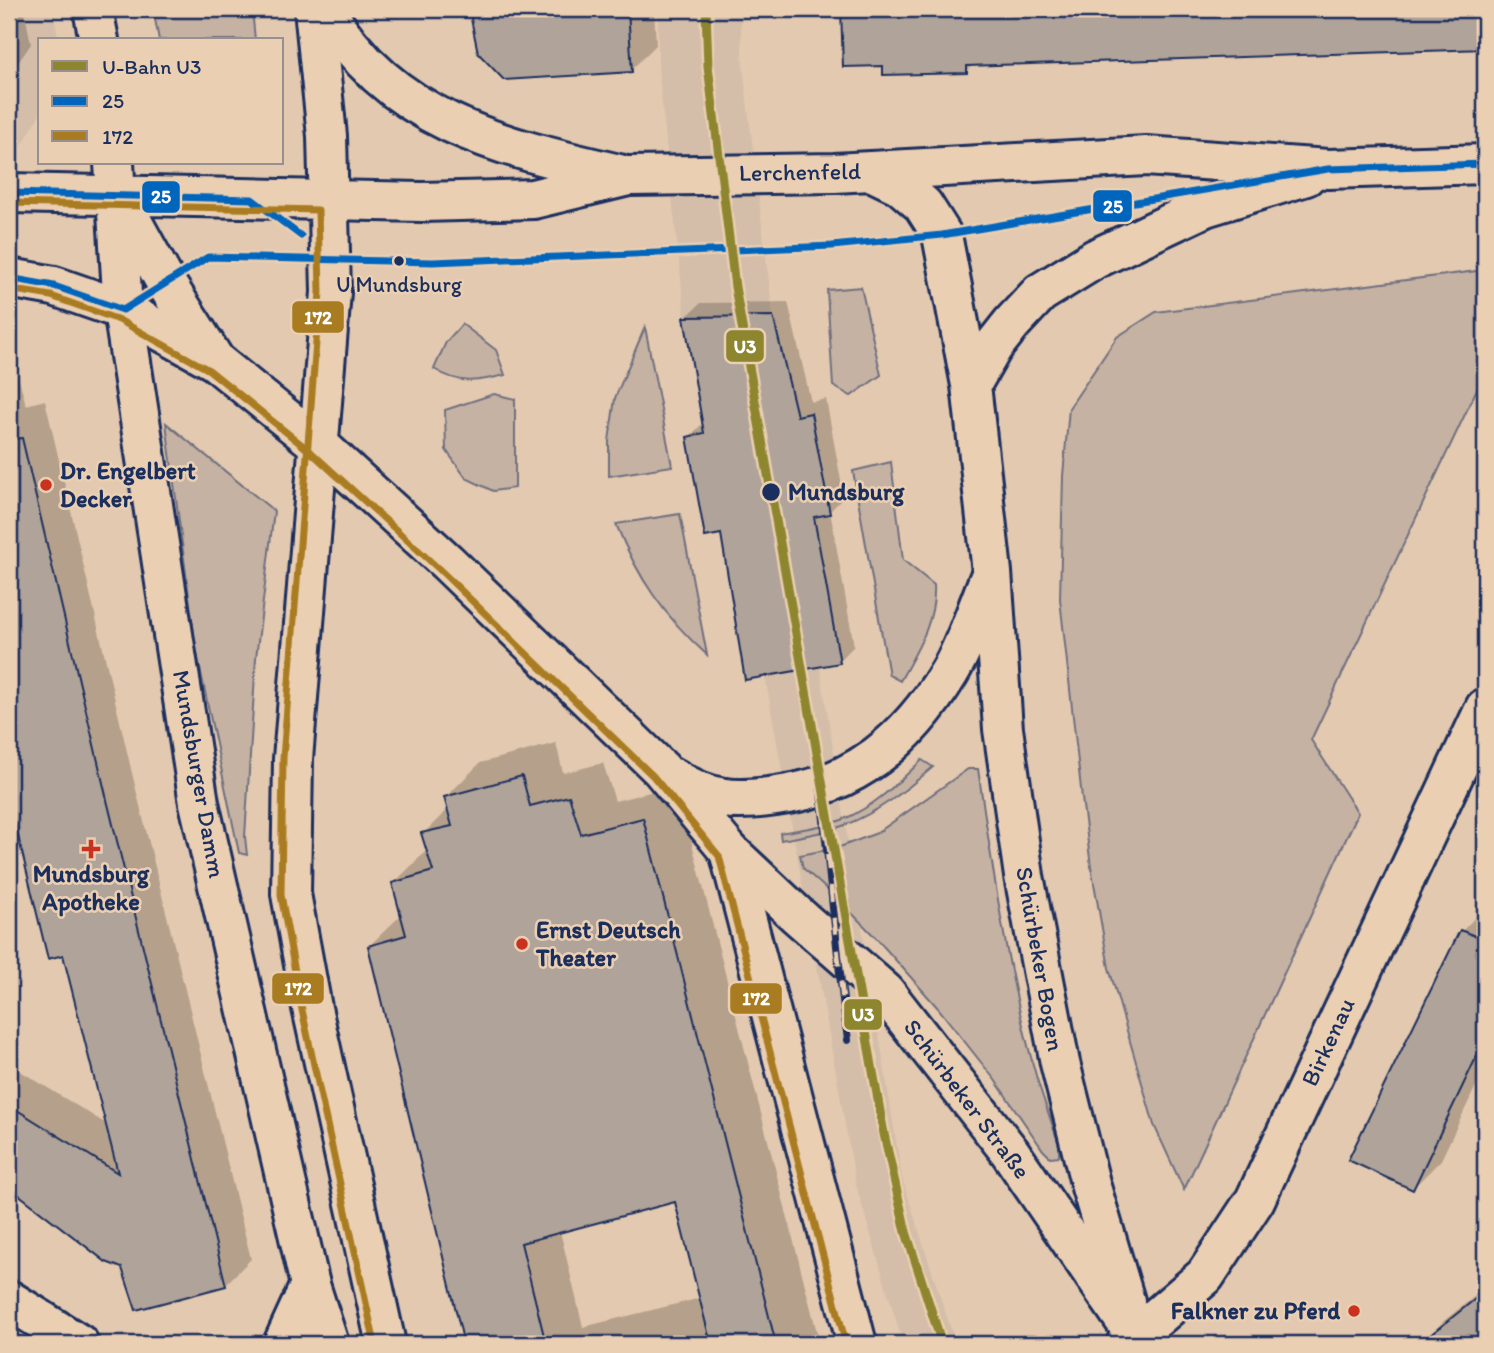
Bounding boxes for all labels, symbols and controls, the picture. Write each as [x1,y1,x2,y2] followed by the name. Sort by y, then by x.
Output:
[38,38,284,164] legend
[102,54,201,79] text: U-Bahn U3
[102,88,124,113] text: 25
[102,124,133,149] text: 172
[739,156,861,187] street label: Lerchenfeld
[141,180,181,214] line badge: 25
[151,185,171,208] text: 25
[1092,189,1133,223] line badge: 25
[1103,195,1123,218] text: 25
[392,254,406,268] marker: U Mundsburg
[336,271,463,298] place label: U Mundsburg
[291,300,345,334] line badge: 172
[304,306,332,329] text: 172
[725,329,765,363] line badge: U3
[734,335,756,358] text: U3
[60,456,196,513] place label: Dr. Engelbert Decker
[38,477,54,493] marker: Dr. Engelbert Decker
[788,477,905,507] place label: Mundsburg
[760,481,782,503] marker: Mundsburg
[167,668,232,880] street label: Mundsburger Damm
[83,841,99,857] marker: Mundsburg Apotheke
[33,859,150,917] place label: Mundsburg Apotheke
[1010,865,1071,1053] street label: Schürbeker Bogen
[535,915,681,972] place label: Ernst Deutsch Theater
[514,936,530,952] marker: Ernst Deutsch Theater
[271,972,325,1005] line badge: 172
[284,977,312,1000] text: 172
[729,982,783,1015] line badge: 172
[742,987,770,1010] text: 172
[1295,993,1361,1091] street label: Birkenau
[843,998,883,1031] line badge: U3
[852,1003,874,1026] text: U3
[898,1013,1037,1184] street label: Schürbeker Straße
[1171,1296,1340,1325] place label: Falkner zu Pferd
[1346,1303,1362,1319] marker: Falkner zu Pferd

